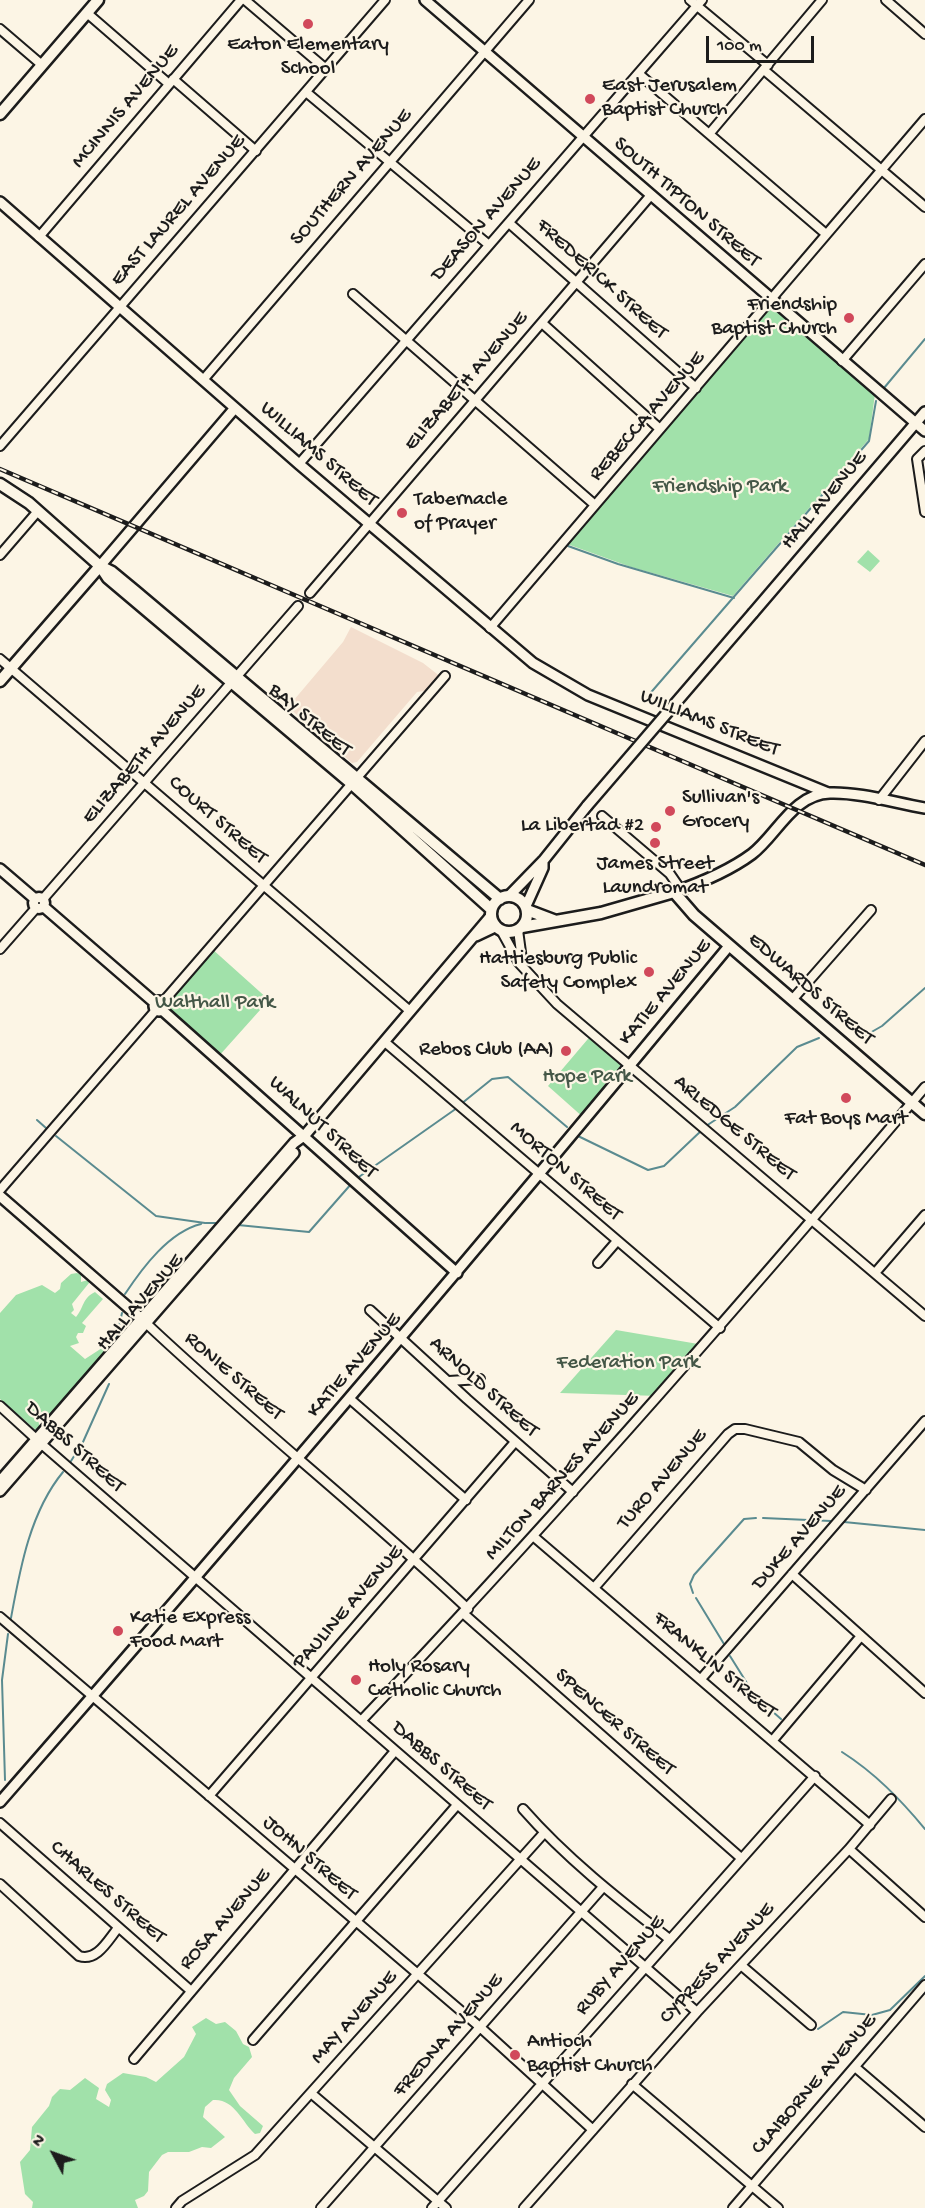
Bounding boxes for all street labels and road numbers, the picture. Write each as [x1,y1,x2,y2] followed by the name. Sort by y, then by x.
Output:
[67,40,185,174] street label: MCINNIS AVENUE
[286,104,418,252] street label: SOUTHERN AVENUE
[106,130,252,292] street label: EAST LAUREL AVENUE
[607,132,765,274] street label: SOUTH TIPTON STREET
[426,153,548,287] street label: DEASON AVENUE
[530,214,672,346] street label: FREDERICK STREET
[400,307,534,457] street label: ELIZABETH AVENUE
[585,347,711,487] street label: REBECCA AVENUE
[254,397,382,513] street label: WILLIAMS STREET
[777,447,873,555] street label: HALL AVENUE
[262,679,356,763] street label: BAY STREET
[78,680,212,830] street label: ELIZABETH AVENUE
[636,685,782,763] street label: WILLIAMS STREET
[162,771,272,871] street label: COURT STREET
[742,928,878,1052] street label: EDWARDS STREET
[614,935,718,1051] street label: KATIE AVENUE
[668,1070,800,1188] street label: ARLEDGE STREET
[262,1071,382,1185] street label: WALNUT STREET
[504,1116,626,1228] street label: MORTON STREET
[92,1249,190,1357] street label: HALL AVENUE
[302,1308,408,1424] street label: KATIE AVENUE
[178,1327,288,1427] street label: RONIE STREET
[423,1332,543,1444] street label: ARNOLD STREET
[481,1387,645,1567] street label: MILTON BARNES AVENUE
[19,1397,129,1499] street label: DABBS STREET
[613,1425,713,1535] street label: TURO AVENUE
[747,1480,853,1596] street label: DUKE AVENUE
[288,1541,410,1675] street label: PAULINE AVENUE
[647,1607,781,1725] street label: FRANKLIN STREET
[549,1664,679,1782] street label: SPENCER STREET
[385,1716,497,1818] street label: DABBS STREET
[256,1811,362,1907] street label: JOHN STREET
[44,1836,170,1950] street label: CHARLES STREET
[175,1864,277,1976] street label: ROSA AVENUE
[655,1898,781,2030] street label: CYPRESS AVENUE
[571,1911,671,2021] street label: RUBY AVENUE
[306,1966,404,2070] street label: MAY AVENUE
[388,1969,510,2103] street label: FREDNA AVENUE
[747,2009,883,2161] street label: CLAIBORNE AVENUE

